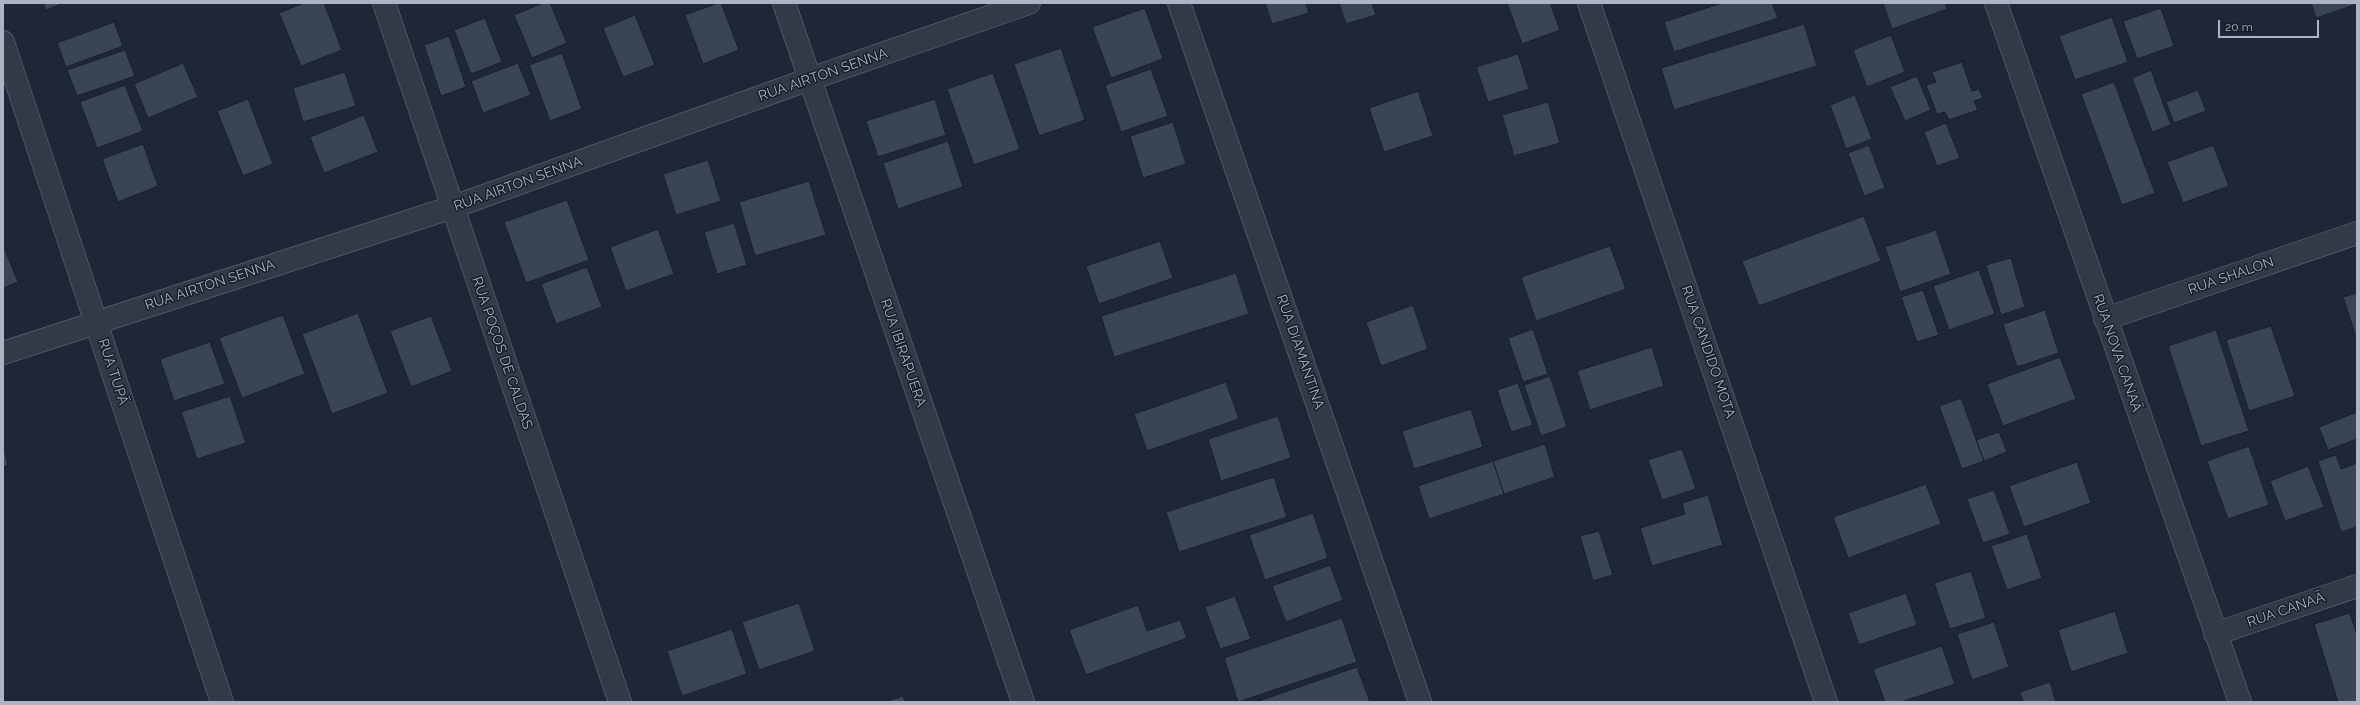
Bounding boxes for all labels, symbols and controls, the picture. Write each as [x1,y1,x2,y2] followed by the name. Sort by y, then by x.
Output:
[2220,12,2321,38] scale bar
[2225,20,2253,34] text: 20 m
[756,45,890,105] street label: RUA AIRTON SENNA
[451,153,585,215] street label: RUA AIRTON SENNA
[2186,253,2276,299] street label: RUA SHALON
[143,256,277,314] street label: RUA AIRTON SENNA
[468,274,536,432] street label: RUA POÇOS DE CALDAS
[1677,283,1739,421] street label: RUA CANDIDO MOTA
[1273,292,1327,412] street label: RUA DIAMANTINA
[2089,292,2145,414] street label: RUA NOVA CANAÃ
[877,297,929,409] street label: RUA IBIRAPUERA
[94,337,132,407] street label: RUA TUPÃ
[2245,589,2327,631] street label: RUA CANAÃ

